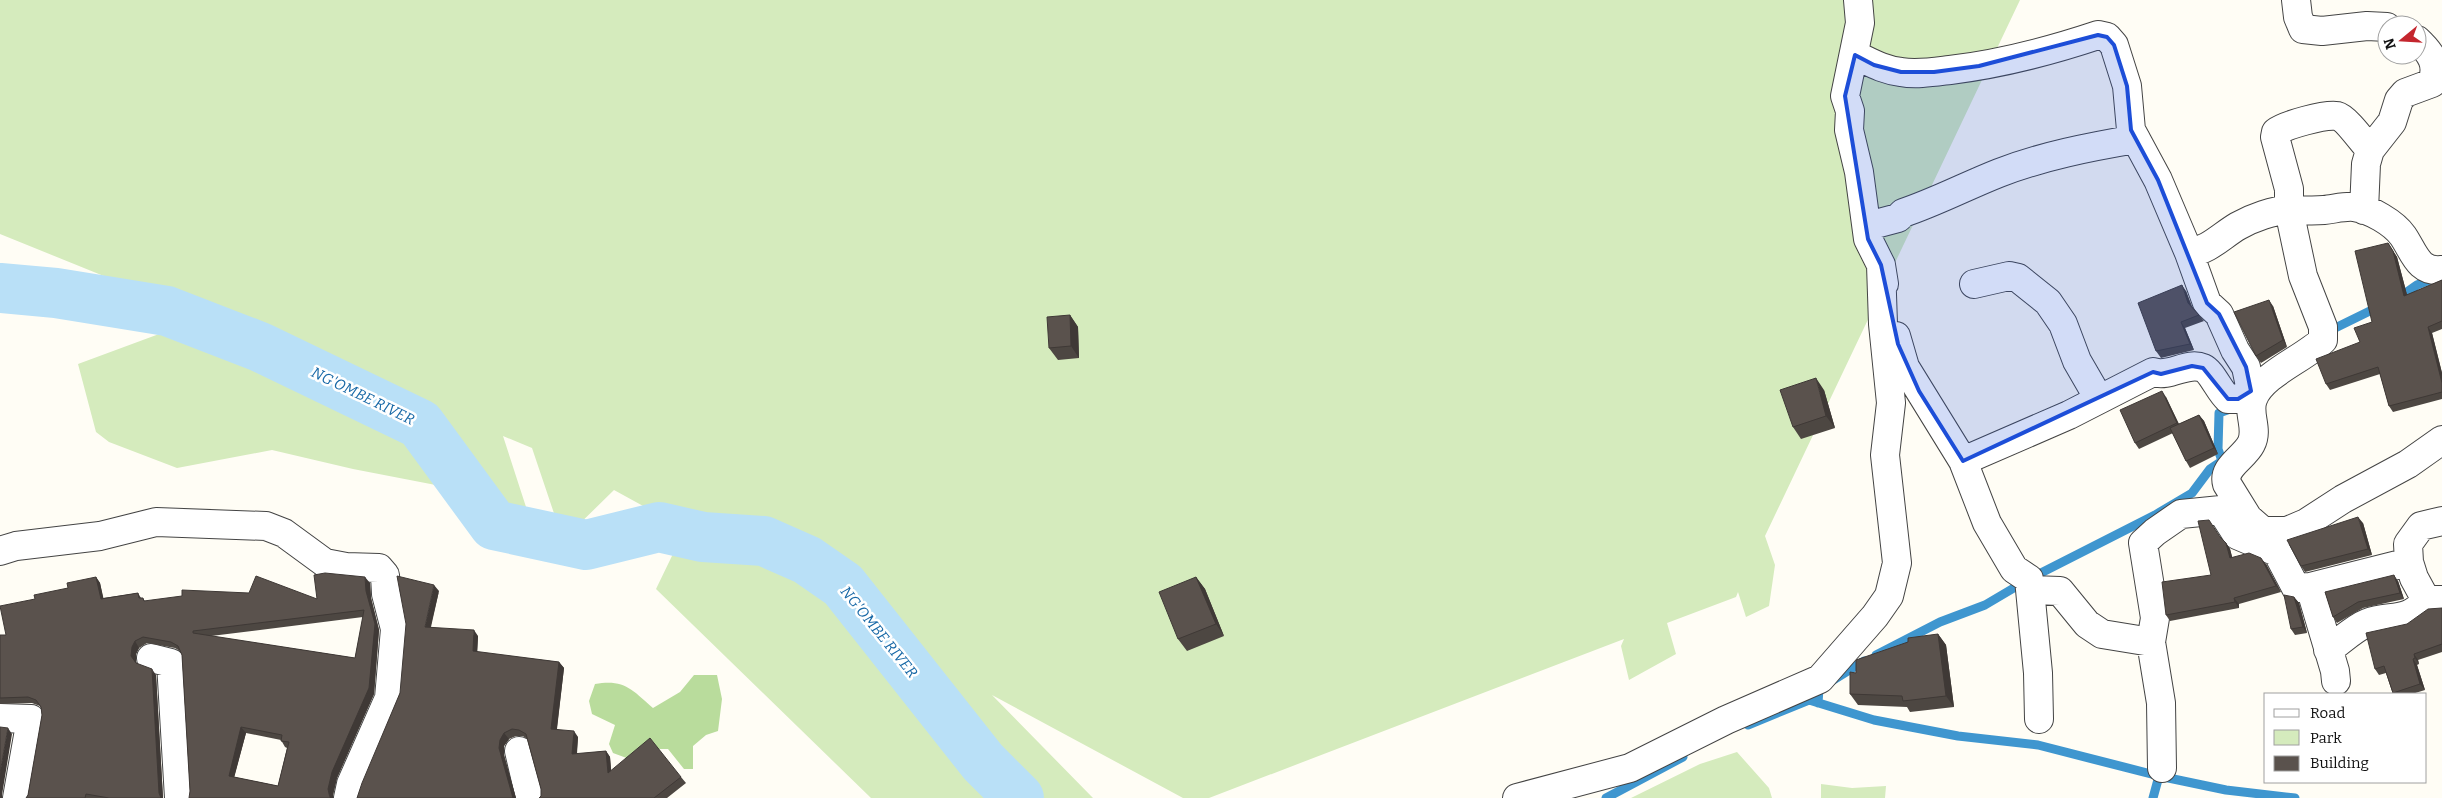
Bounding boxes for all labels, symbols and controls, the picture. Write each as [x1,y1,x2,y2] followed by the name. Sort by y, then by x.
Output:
[2377,15,2427,65] north arrow
[2380,36,2400,52] text: N
[309,363,417,429] water label: NG'OMBE RIVER
[837,583,921,681] water label: NG'OMBE RIVER
[2264,693,2427,783] legend
[2310,704,2345,722] text: Road
[2310,729,2342,747] text: Park
[2310,754,2369,772] text: Building

